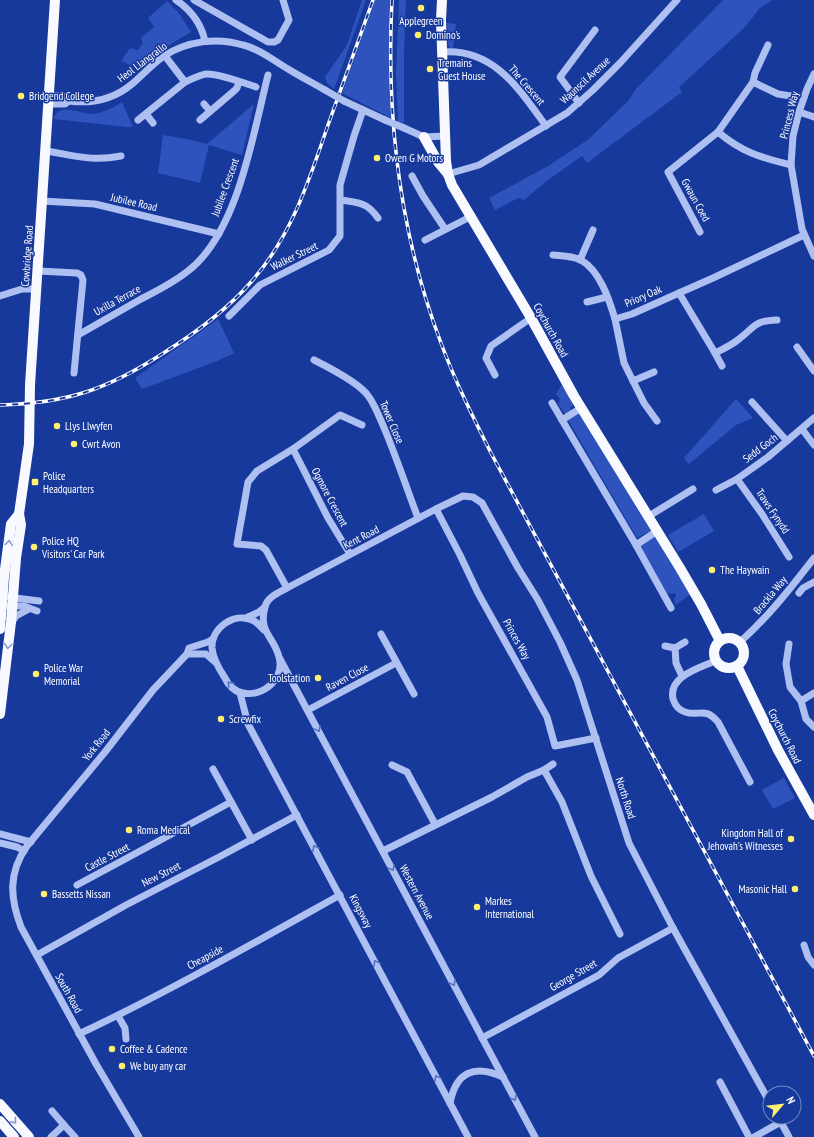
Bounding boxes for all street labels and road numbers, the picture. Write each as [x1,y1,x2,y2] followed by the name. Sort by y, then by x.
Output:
[114,39,170,85] street label: Heol Llangrallo
[557,53,613,107] street label: Waunscil Avenue
[506,62,548,108] street label: The Crescent
[776,89,802,140] street label: Princess Way
[208,156,242,219] street label: Jubilee Crescent
[678,176,714,224] street label: Gwaun Coed
[108,190,159,214] street label: Jubilee Road
[18,225,36,287] street label: Cowbridge Road
[268,239,320,273] street label: Walker Street
[91,281,143,319] street label: Uxilla Terrace
[622,282,664,310] street label: Priory Oak
[530,300,572,360] street label: Coychurch Road
[377,398,407,446] street label: Tower Close
[740,430,780,466] street label: Sedd Goch
[309,465,351,529] street label: Ogmore Crescent
[753,486,793,536] street label: Traws Fynydd
[341,522,382,552] street label: Kent Road
[750,572,791,617] street label: Brackla Way
[500,616,534,663] street label: Princes Way
[323,660,371,694] street label: Raven Close
[765,706,805,766] street label: Coychurch Road
[79,726,113,764] street label: York Road
[613,775,639,821] street label: North Road
[82,839,132,875] street label: Castle Street
[139,858,183,890] street label: New Street
[397,862,438,922] street label: Western Avenue
[346,892,376,931] street label: Kingsway
[184,941,226,972] street label: Cheapside
[547,956,599,994] street label: George Street
[52,971,86,1015] street label: South Road

